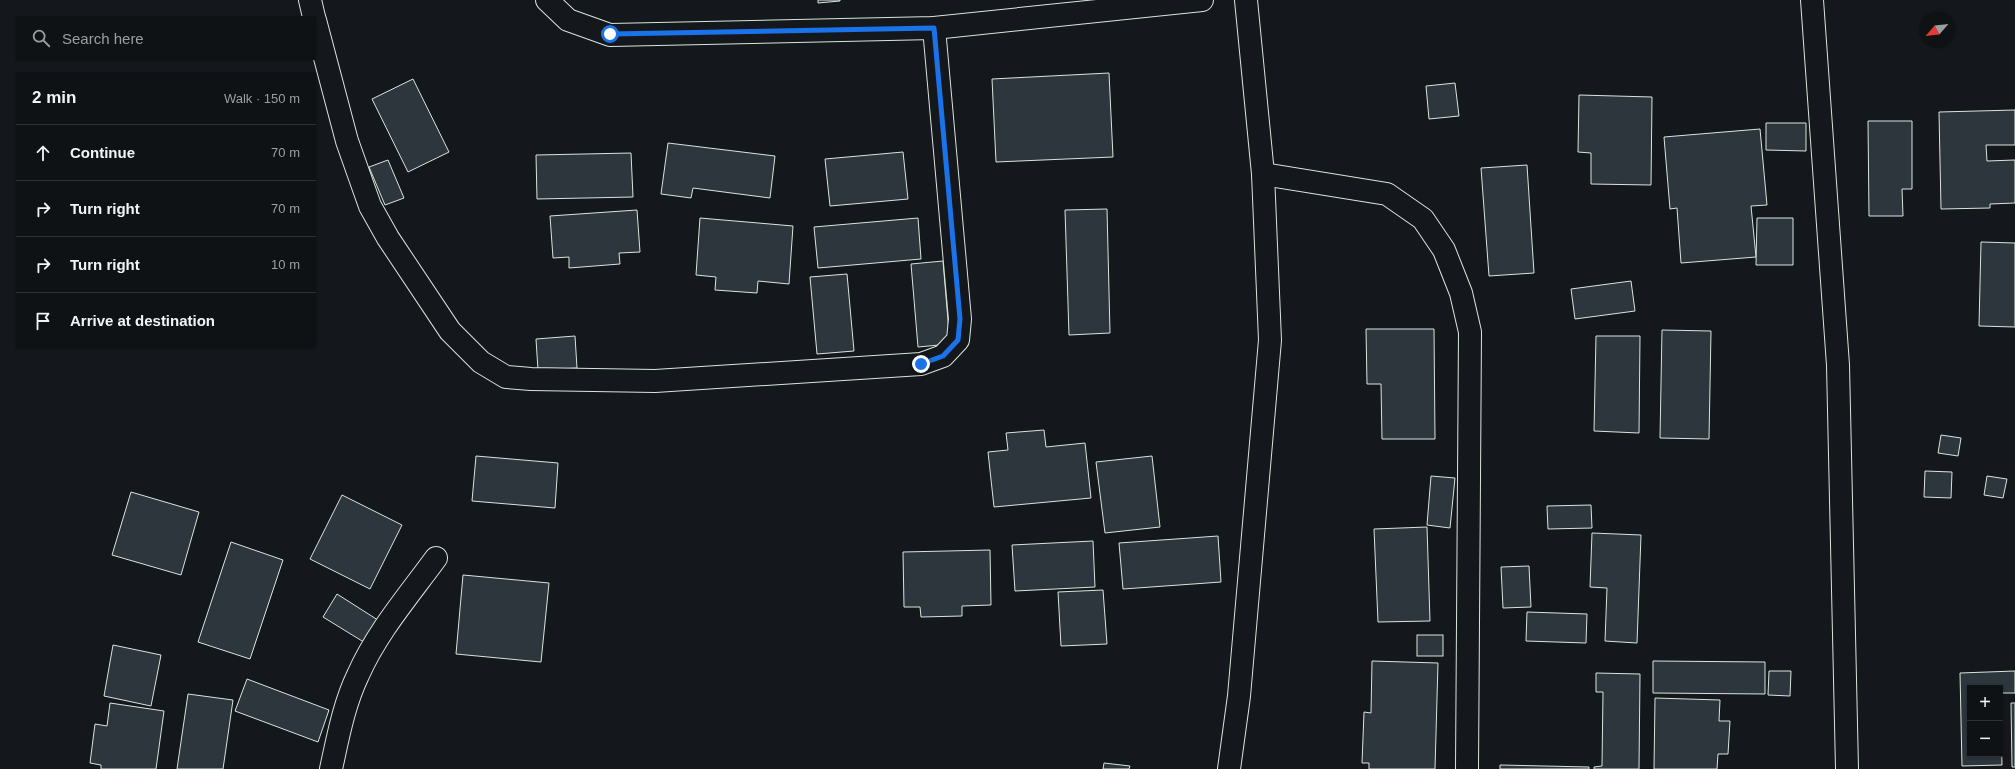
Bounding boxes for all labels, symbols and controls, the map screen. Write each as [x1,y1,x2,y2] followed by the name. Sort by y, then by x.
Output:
[1919,12,1955,48] north arrow
[16,16,316,60] search box
[601,25,619,43] route start
[30,27,52,49] icon: search
[62,30,144,47] text: Search here
[32,88,76,107] text: 2 min
[224,91,300,106] text: Walk · 150 m
[32,142,54,164] icon: ahead
[70,144,135,161] text: Continue
[271,145,300,160] text: 70 m
[32,198,54,220] icon: right
[70,200,140,217] text: Turn right
[271,201,300,216] text: 70 m
[32,254,54,276] icon: right
[70,256,140,273] text: Turn right
[271,257,300,272] text: 10 m
[32,310,54,332] icon: arrive
[70,312,215,329] text: Arrive at destination
[912,355,930,373] route end
[1967,685,2003,757] map controls
[1967,685,2003,721] button: +
[1967,721,2003,757] button: −

